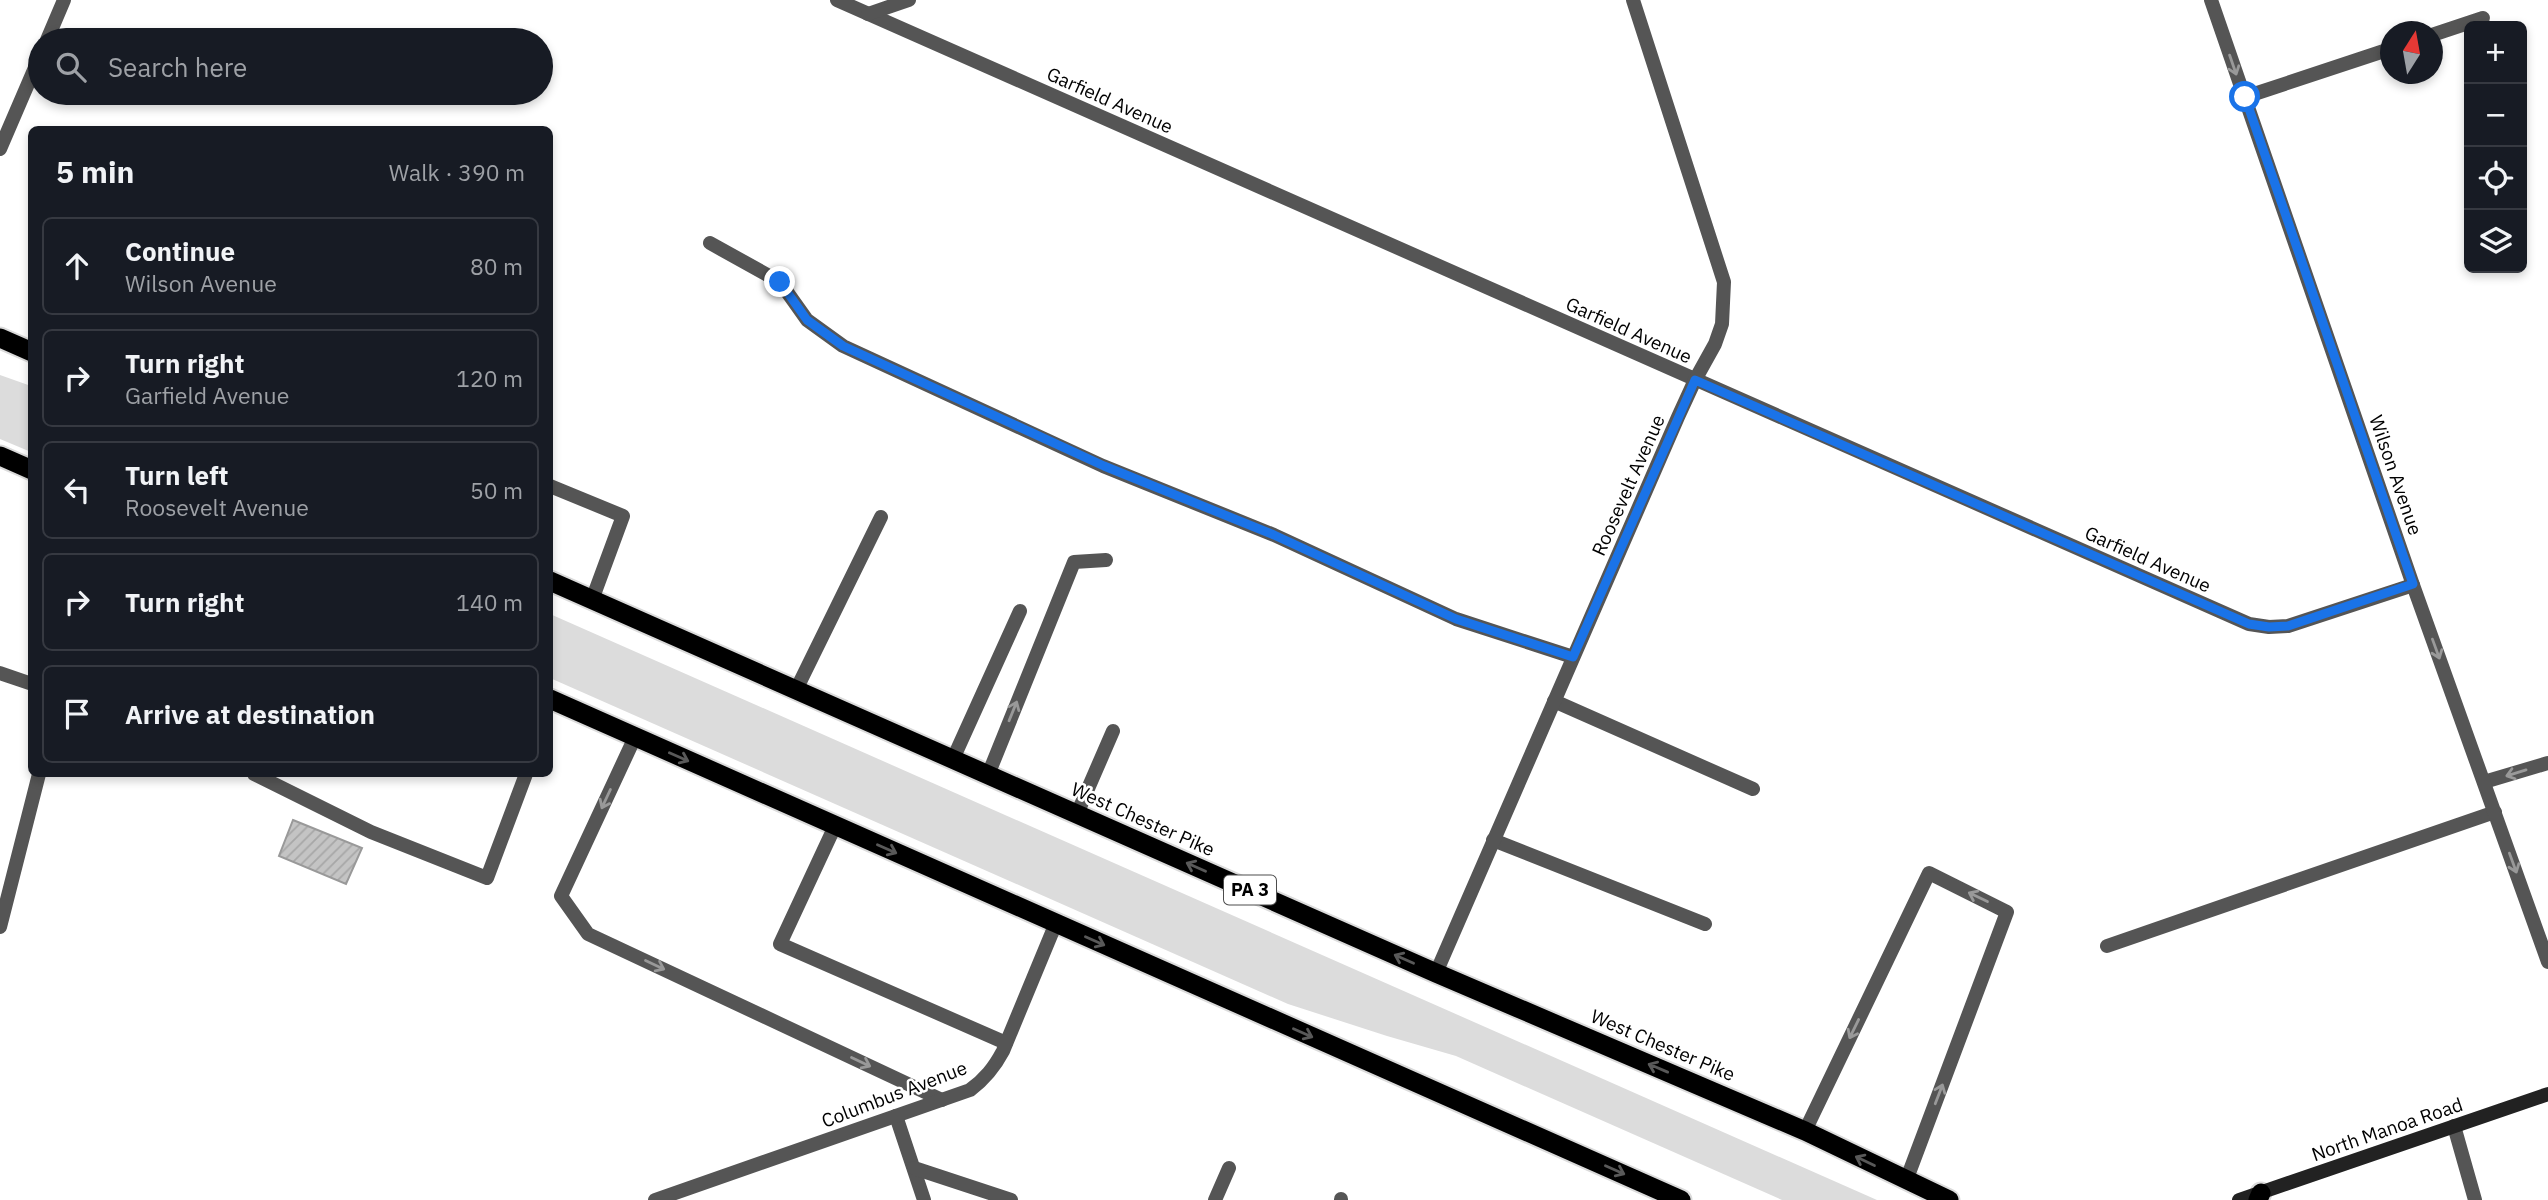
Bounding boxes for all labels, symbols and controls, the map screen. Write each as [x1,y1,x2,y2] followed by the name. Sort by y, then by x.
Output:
[2380,21,2443,84] north arrow
[2464,21,2527,273] map controls
[2464,21,2527,84] button: +
[28,28,553,105] search box
[52,48,90,86] icon: search
[108,50,247,84] text: Search here
[2228,53,2240,75] one-way arrow
[1043,61,1177,139] street label: Garfield Avenue
[2229,81,2260,112] route start
[2464,84,2527,147] button: −
[2464,147,2527,210] button: locate
[56,152,134,191] text: 5 min
[389,157,525,187] text: Walk · 390 m
[2464,210,2527,273] button: layers
[125,234,235,268] text: Continue
[58,247,96,285] icon: ahead
[470,251,523,281] text: 80 m
[764,266,795,297] route end
[125,268,277,298] text: Wilson Avenue
[1562,291,1696,369] street label: Garfield Avenue
[125,346,244,380] text: Turn right
[58,359,96,397] icon: right
[456,363,523,393] text: 120 m
[125,380,289,410] text: Garfield Avenue
[1586,411,1670,559] street label: Roosevelt Avenue
[2364,412,2428,538] street label: Wilson Avenue
[125,458,228,492] text: Turn left
[58,471,96,509] icon: left
[470,475,523,505] text: 50 m
[125,492,309,522] text: Roosevelt Avenue
[2081,520,2215,598] street label: Garfield Avenue
[58,583,96,621] icon: right
[125,585,244,619] text: Turn right
[456,587,523,617] text: 140 m
[2431,637,2443,659] one-way arrow
[58,695,96,733] icon: arrive
[125,697,375,731] text: Arrive at destination
[1008,701,1021,723] one-way arrow
[668,751,689,764] one-way arrow
[2505,767,2527,780] one-way arrow
[1068,777,1218,861] street label: West Chester Pike
[599,788,612,809] one-way arrow
[876,843,897,856] one-way arrow
[2508,852,2520,874] one-way arrow
[1186,860,1207,873] one-way arrow
[1224,876,1276,904] road number: PA 3
[1968,890,1989,904] one-way arrow
[1084,935,1106,948] one-way arrow
[1394,952,1415,965] one-way arrow
[644,959,665,973] one-way arrow
[1587,1004,1739,1086] street label: West Chester Pike
[1847,1018,1860,1039] one-way arrow
[1292,1027,1314,1040] one-way arrow
[818,1055,970,1133] street label: Columbus Avenue
[850,1056,871,1069] one-way arrow
[1647,1061,1669,1074] one-way arrow
[1934,1084,1946,1106] one-way arrow
[2308,1092,2466,1166] street label: North Manoa Road
[1855,1154,1876,1167] one-way arrow
[1603,1165,1625,1178] one-way arrow

